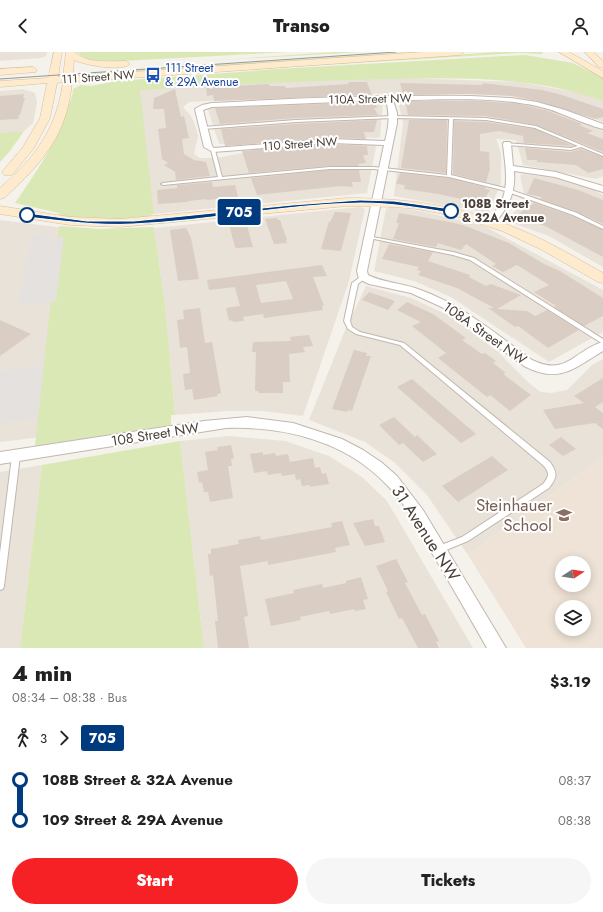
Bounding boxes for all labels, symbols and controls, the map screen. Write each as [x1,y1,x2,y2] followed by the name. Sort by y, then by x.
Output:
[273,13,330,39] text: Transo
[12,15,34,37] icon: back
[569,15,591,37] icon: person
[165,59,239,91] place label: 111 Street & 29A Avenue
[61,65,135,89] street label: 111 Street NW
[144,66,162,84] bus stop icon: 111 Street & 29A Avenue
[328,89,412,109] street label: 110A Street NW
[262,132,338,156] street label: 110 Street NW
[462,195,544,227] place label: 108B Street & 32A Avenue
[216,199,262,225] line badge: 705
[226,202,252,222] text: 705
[443,203,459,219] marker: 108B Street & 32A Avenue
[19,207,35,223] unlabelled marker
[439,297,531,369] street label: 108A Street NW
[110,417,201,451] street label: 108 Street NW
[386,480,466,586] street label: 31 Avenue NW
[476,493,552,537] place label: Steinhauer School
[555,506,573,524] school or university icon: Steinhauer School
[555,556,591,592] north arrow
[555,556,591,636] map controls
[555,600,591,636] button: layers
[12,657,72,689] text: 4 min
[550,671,591,693] text: $3.19
[12,688,127,707] text: 08:34 – 08:38 · Bus
[12,727,34,749] icon: walk
[53,727,75,749] icon: forward
[89,728,116,748] text: 705
[40,729,47,748] text: 3
[42,769,233,791] text: 108B Street & 32A Avenue
[558,771,591,790] text: 08:37
[42,809,223,831] text: 109 Street & 29A Avenue
[558,811,591,830] text: 08:38
[12,858,298,904] button: Start
[306,858,591,904] button: Tickets

